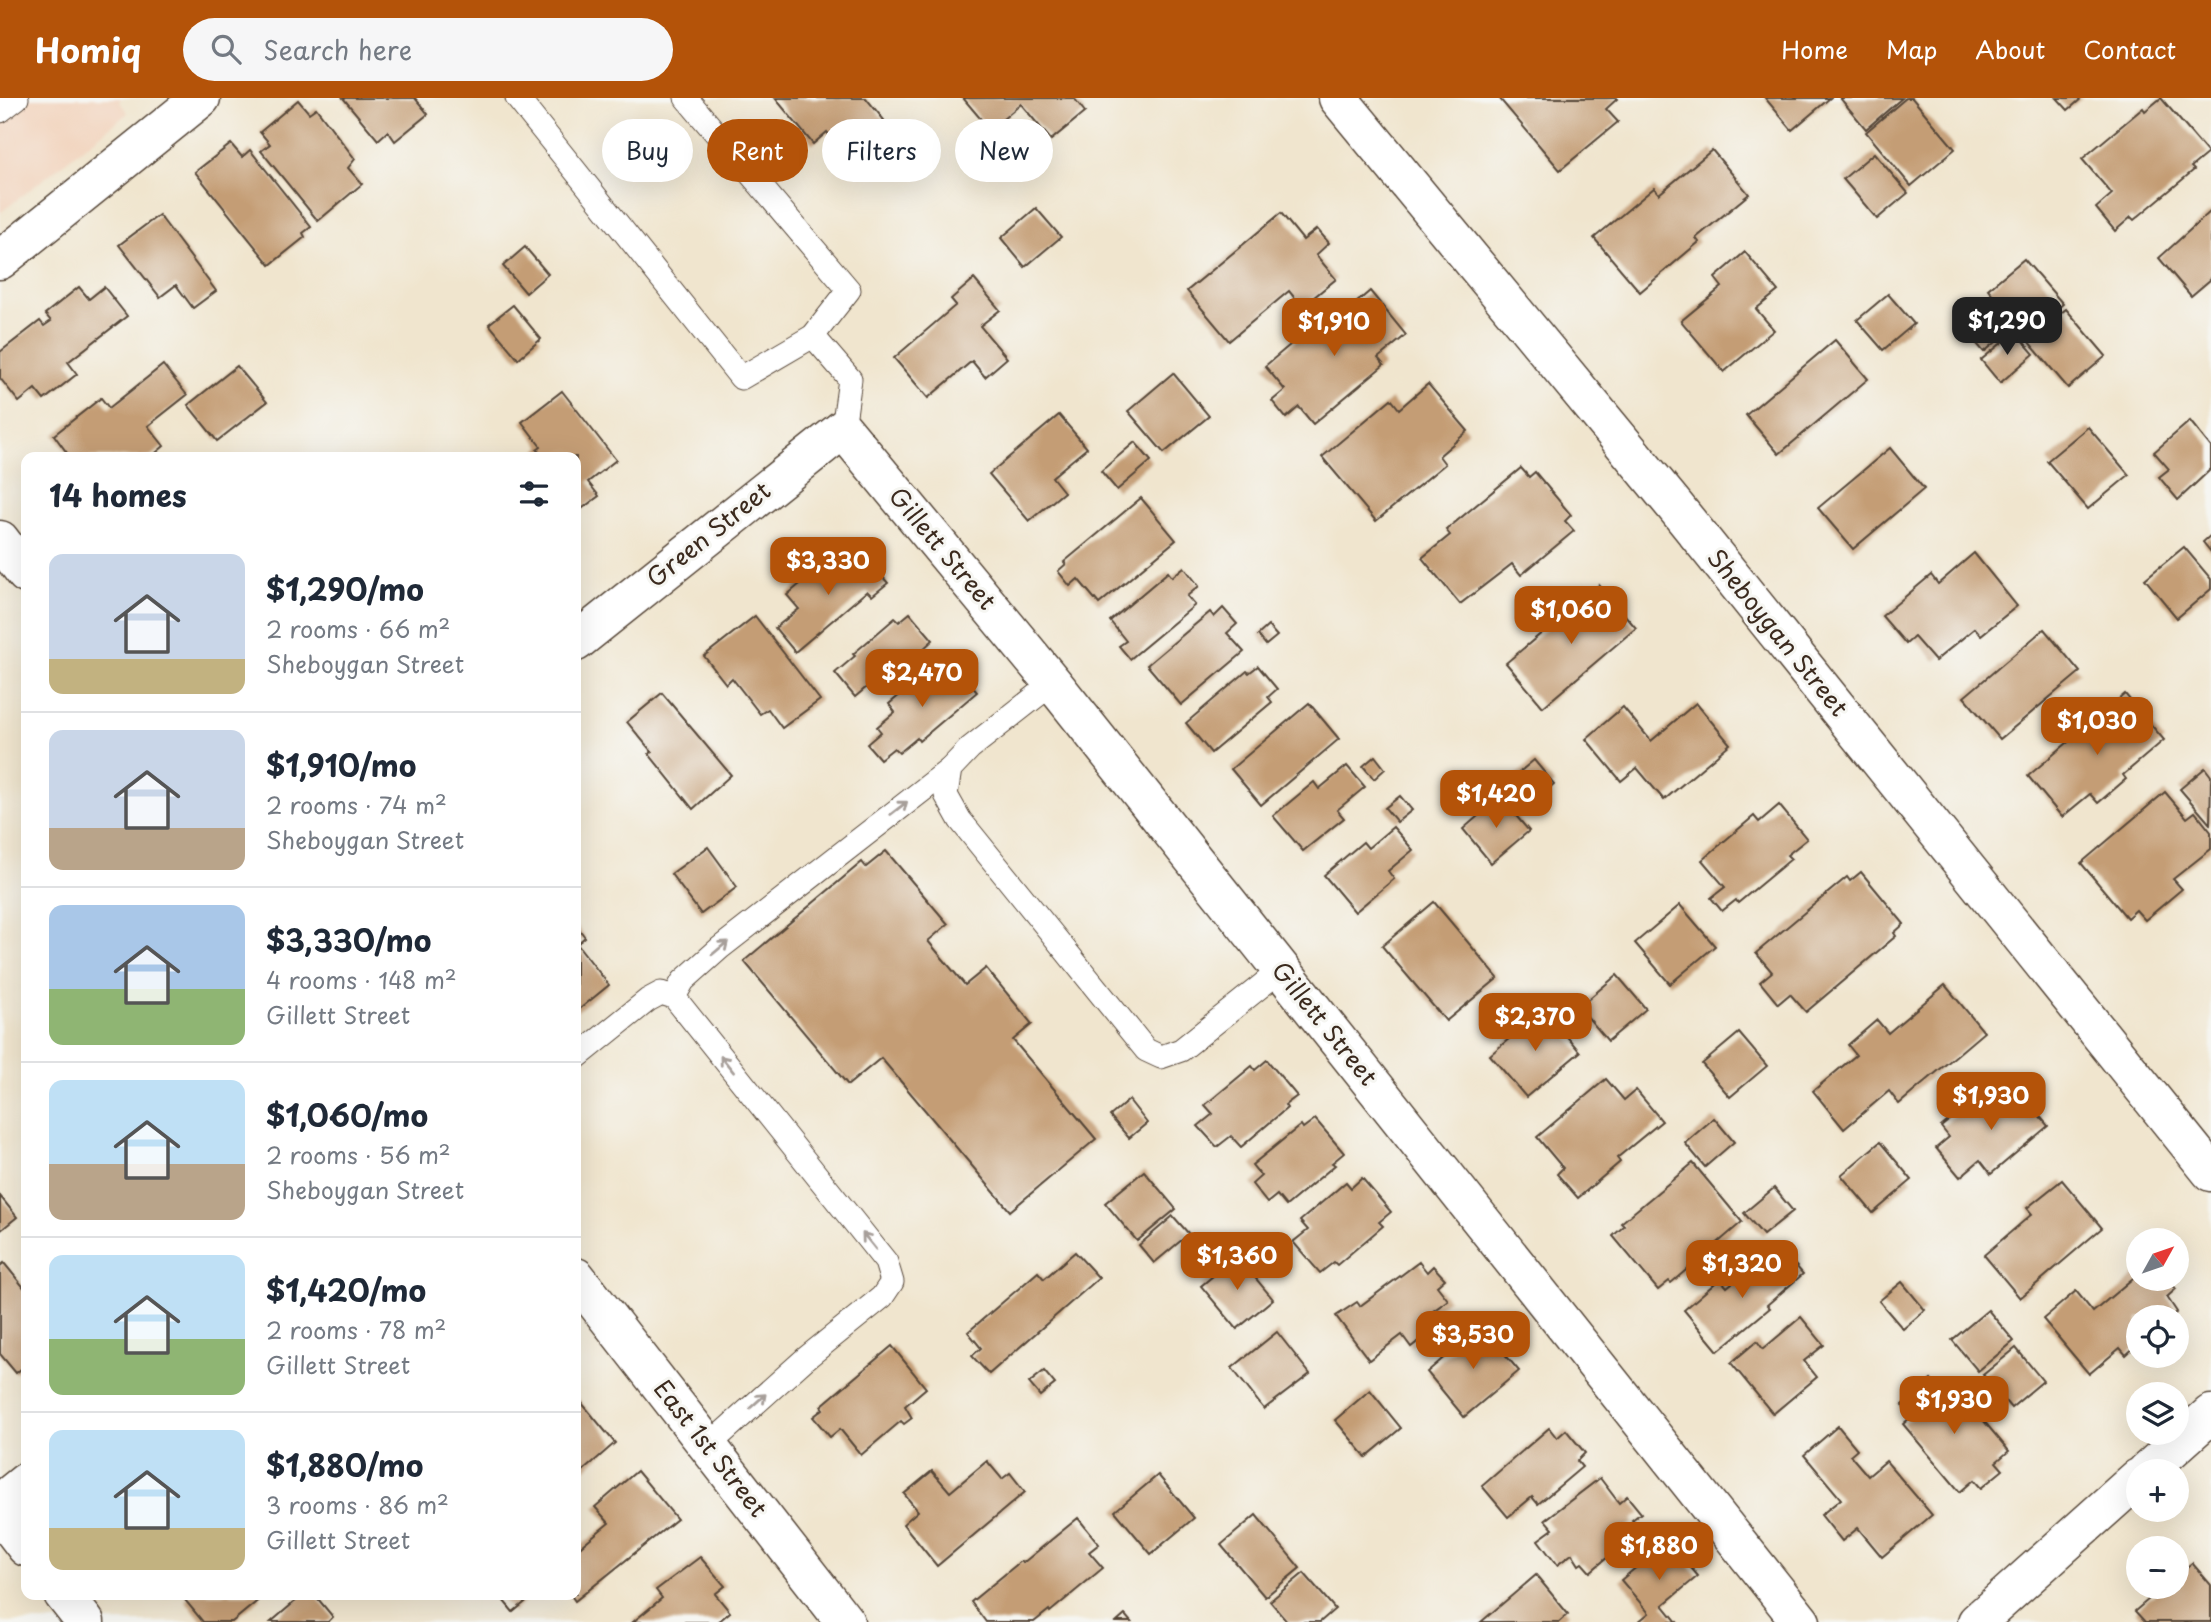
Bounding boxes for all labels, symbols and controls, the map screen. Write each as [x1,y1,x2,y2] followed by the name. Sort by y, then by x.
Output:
[183,18,673,81] search box
[35,24,141,74] text: Homiq
[207,30,245,68] icon: search
[263,30,412,69] text: Search here
[1781,31,1848,67] text: Home
[1886,31,1937,67] text: Map
[1975,31,2045,67] text: About
[2083,31,2176,67] text: Contact
[602,119,693,182] chip: Buy
[707,119,808,182] chip: Rent
[822,119,941,182] chip: Filters
[955,119,1053,182] chip: New
[1950,298,2064,357] pin: $1,290
[1277,299,1391,358] pin: $1,910
[1968,302,2046,337] text: $1,290
[1298,303,1370,338] text: $1,910
[49,472,187,517] text: 14 homes
[638,472,778,595] street label: Green Street
[515,475,553,513] icon: filters
[881,478,1006,617] street label: Gillett Street
[771,538,885,597] pin: $3,330
[1699,540,1858,724] street label: Sheboygan Street
[786,542,870,577] text: $3,330
[266,566,424,611] text: $1,290/mo
[105,582,189,666] icon: home
[1514,587,1628,646] pin: $1,060
[1530,591,1612,626] text: $1,060
[266,611,450,646] text: 2 rooms · 66 m²
[266,646,464,681] text: Sheboygan Street
[865,650,979,709] pin: $2,470
[881,654,963,689] text: $2,470
[2040,698,2154,757] pin: $1,030
[2057,702,2137,737] text: $1,030
[266,742,416,787] text: $1,910/mo
[105,758,189,842] icon: home
[1439,770,1553,830] pin: $1,420
[1456,775,1536,810] text: $1,420
[266,787,447,822] text: 2 rooms · 74 m²
[890,801,908,816] one-way arrow
[266,822,464,857] text: Sheboygan Street
[266,917,431,962] text: $3,330/mo
[105,933,189,1017] icon: home
[711,940,729,956] one-way arrow
[1264,953,1387,1093] street label: Gillett Street
[266,962,457,997] text: 4 rooms · 148 m²
[1478,993,1592,1053] pin: $2,370
[266,997,410,1032] text: Gillett Street
[1495,998,1575,1033] text: $2,370
[719,1055,734,1073] one-way arrow
[1934,1072,2048,1132] pin: $1,930
[1953,1077,2029,1112] text: $1,930
[266,1092,428,1137] text: $1,060/mo
[105,1108,189,1192] icon: home
[266,1137,451,1172] text: 2 rooms · 56 m²
[266,1172,464,1207] text: Sheboygan Street
[2126,1228,2189,1292] north arrow
[2126,1228,2189,1599] map controls
[862,1232,877,1251] one-way arrow
[1180,1232,1294,1292] pin: $1,360
[1197,1237,1277,1272] text: $1,360
[1685,1240,1799,1300] pin: $1,320
[1702,1245,1782,1280] text: $1,320
[266,1267,426,1312] text: $1,420/mo
[105,1283,189,1367] icon: home
[2126,1305,2189,1368] button: locate
[266,1312,446,1347] text: 2 rooms · 78 m²
[1416,1312,1530,1371] pin: $3,530
[1432,1316,1514,1351] text: $3,530
[266,1347,410,1382] text: Gillett Street
[646,1371,777,1524] street label: East 1st Street
[1897,1376,2011,1436] pin: $1,930
[1916,1381,1992,1416] text: $1,930
[2126,1382,2189,1445] button: layers
[749,1393,767,1409] one-way arrow
[266,1442,423,1487] text: $1,880/mo
[105,1458,189,1542] icon: home
[2126,1459,2189,1522] button: +
[266,1487,449,1522] text: 3 rooms · 86 m²
[266,1522,410,1557] text: Gillett Street
[1602,1522,1716,1582] pin: $1,880
[1620,1527,1698,1562] text: $1,880
[2126,1536,2189,1599] button: −

